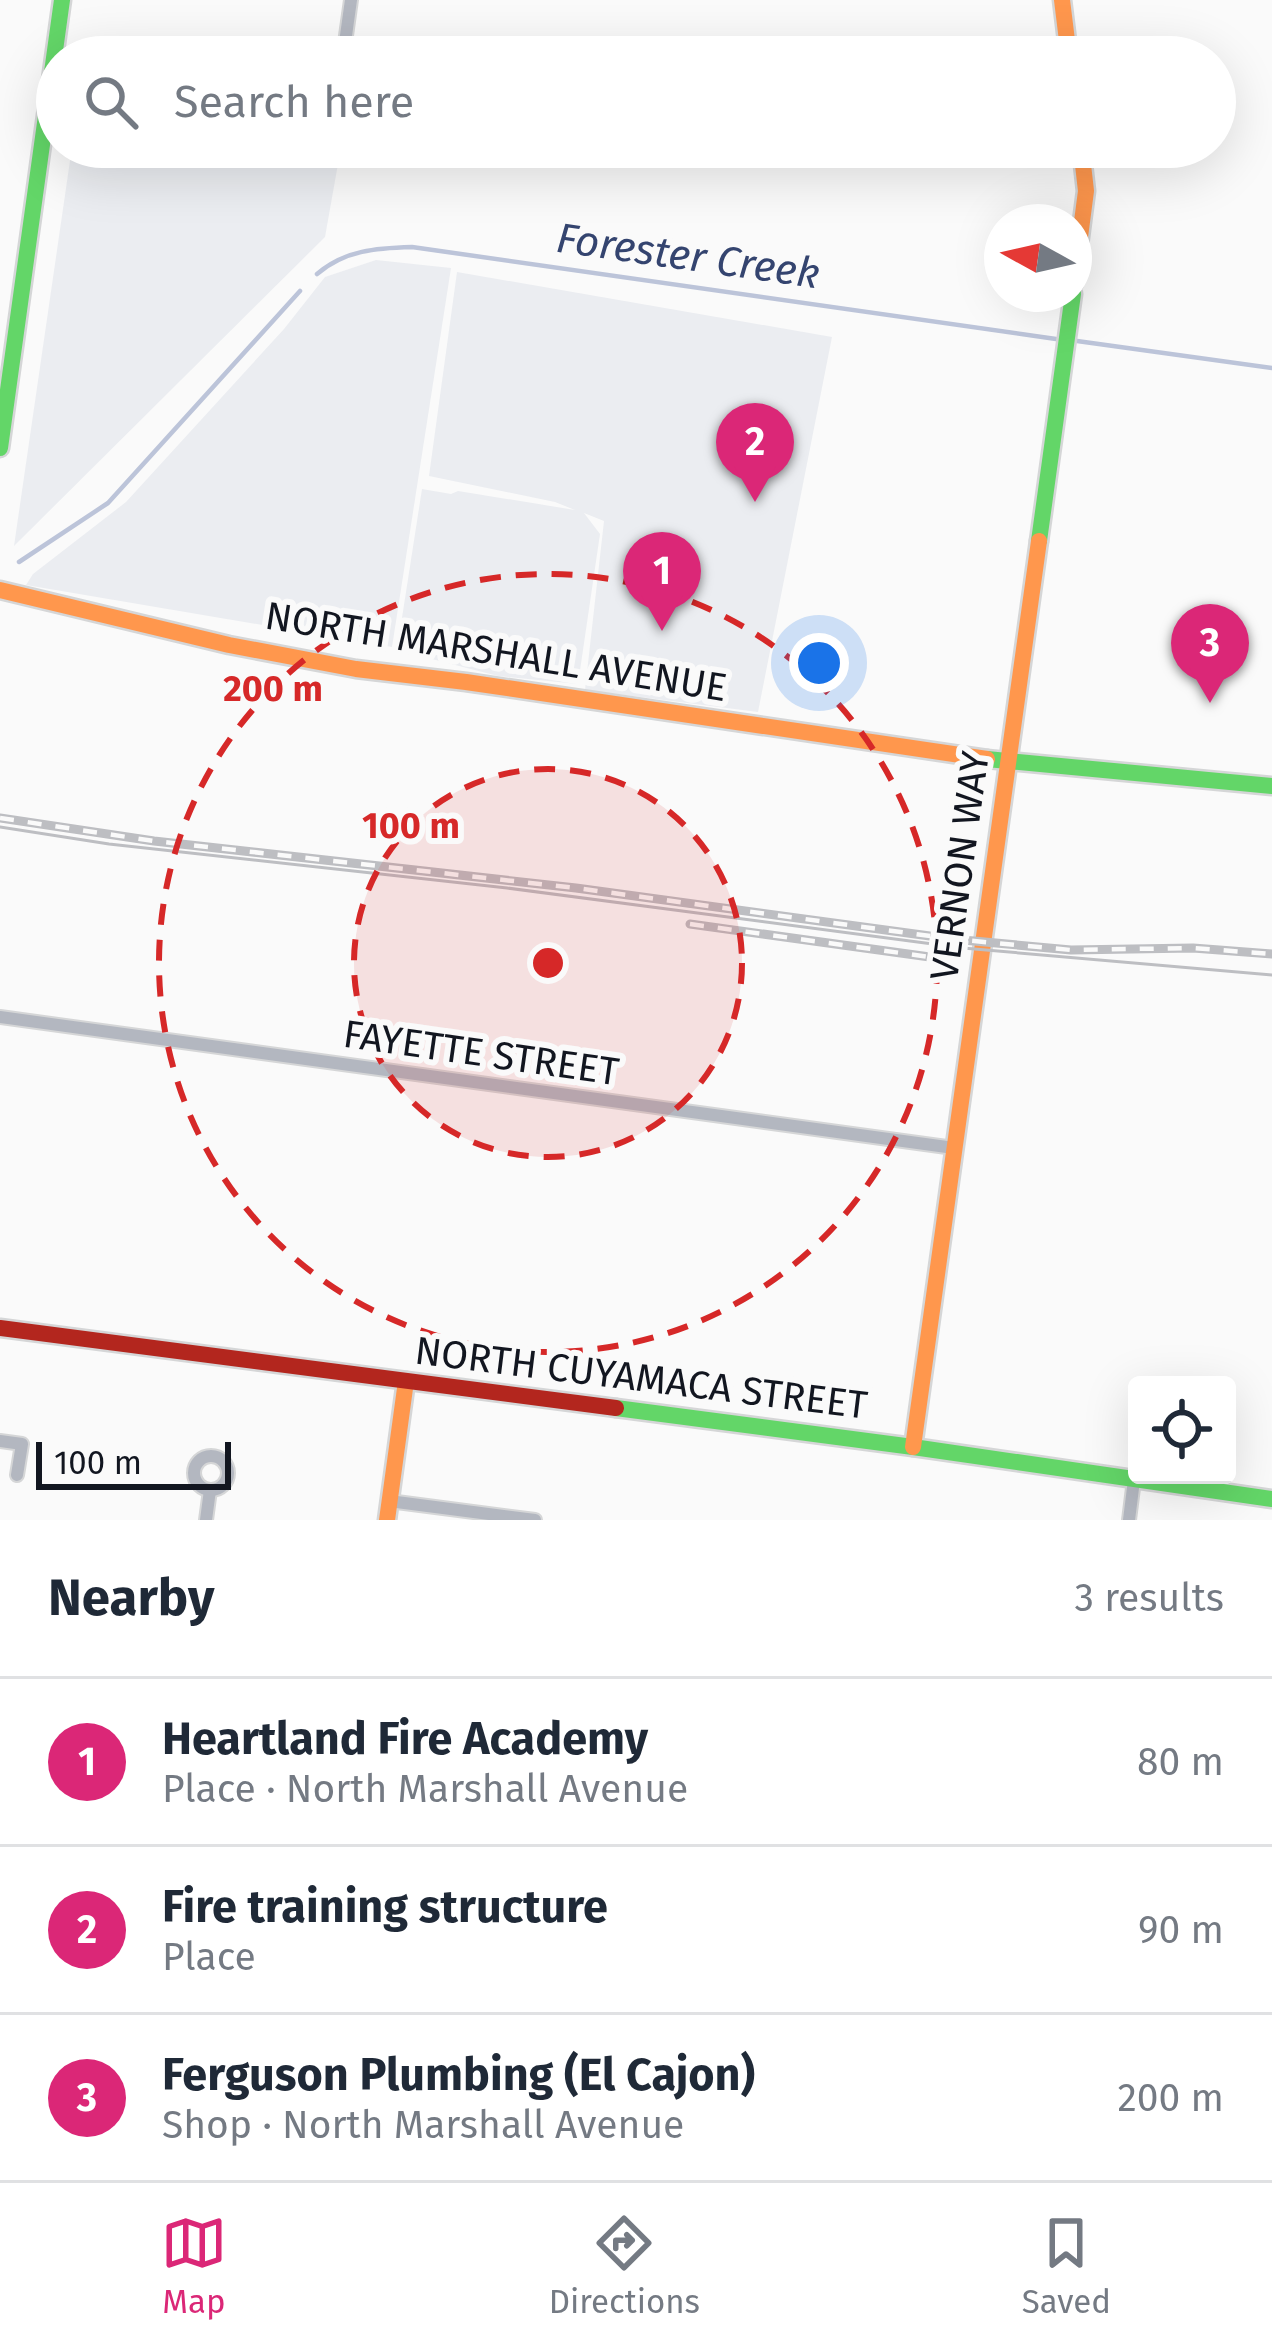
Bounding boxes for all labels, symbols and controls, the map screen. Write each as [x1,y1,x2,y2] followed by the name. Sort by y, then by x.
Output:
[36,36,1236,168] search box
[78,69,144,135] icon: search
[174,75,414,129] text: Search here
[984,204,1092,312] north arrow
[553,213,823,299] water label: Forester Creek
[716,403,794,502] pin: 2
[623,532,701,631] pin: 1
[262,593,730,711] street label: NORTH MARSHALL AVENUE
[1171,604,1249,703] pin: 3
[789,633,849,693] your location
[223,667,323,711] text: 200 m
[921,748,999,983] street label: VERNON WAY
[362,804,460,848] text: 100 m
[527,942,569,984] centre of rings
[340,1011,622,1095] street label: FAYETTE STREET
[412,1327,870,1429] street label: NORTH CUYAMACA STREET
[1128,1376,1236,1484] map controls
[1128,1376,1236,1484] button: locate
[36,1436,231,1489] scale bar
[54,1443,142,1483] text: 100 m
[48,1567,214,1629] text: Nearby
[1074,1575,1224,1621] text: 3 results
[162,1712,648,1766] text: Heartland Fire Academy
[78,1739,96,1785] text: 1
[1137,1739,1224,1785] text: 80 m
[162,1766,688,1812] text: Place · North Marshall Avenue
[162,1880,608,1934] text: Fire training structure
[77,1907,97,1953] text: 2
[1138,1907,1224,1953] text: 90 m
[162,1934,256,1980] text: Place
[162,2048,755,2102] text: Ferguson Plumbing (El Cajon)
[77,2075,97,2121] text: 3
[1117,2075,1224,2121] text: 200 m
[162,2102,684,2148] text: Shop · North Marshall Avenue
[161,2210,227,2322] tab: Map
[549,2210,700,2322] tab: Directions
[1022,2210,1111,2322] tab: Saved

